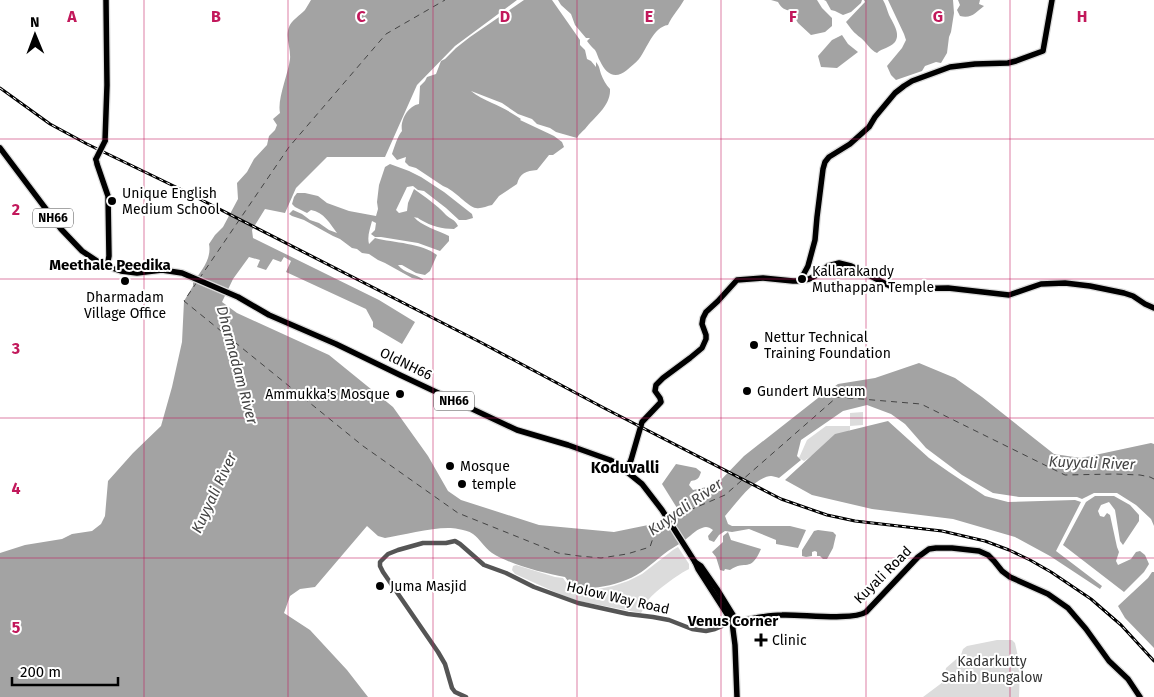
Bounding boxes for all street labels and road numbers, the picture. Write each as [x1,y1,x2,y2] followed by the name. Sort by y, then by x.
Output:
[33,208,73,228] road number: NH66
[377,344,435,384] street label: OldNH66
[434,392,474,411] road number: NH66
[851,543,915,607] street label: Kuyali Road
[565,578,671,618] street label: Holow Way Road

